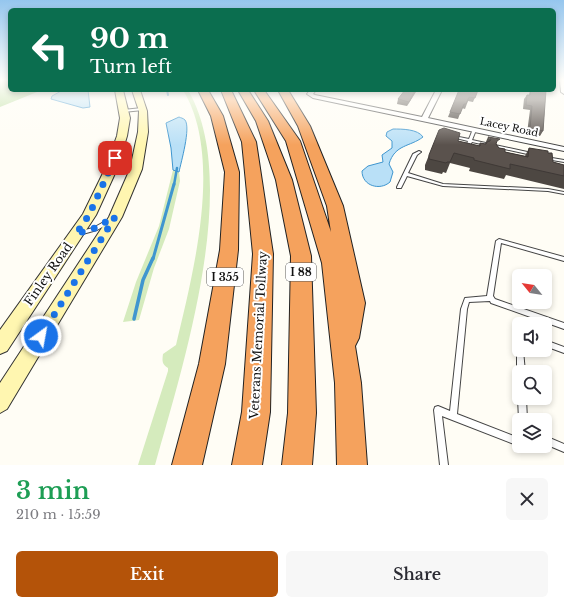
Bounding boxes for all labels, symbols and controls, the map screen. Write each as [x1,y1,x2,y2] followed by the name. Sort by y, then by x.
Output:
[90,21,168,56] text: 90 m
[24,24,76,76] icon: left
[90,56,172,78] text: Turn left
[479,114,540,140] street label: Lacey Road
[98,141,132,175] pin
[104,147,126,169] icon: arrive
[21,240,75,308] street label: Finley Road
[246,250,270,420] street label: Veterans Memorial Tollway
[286,263,316,281] road number: I 88
[207,268,243,286] road number: I 355
[512,269,552,309] north arrow
[512,269,552,453] map controls
[20,315,62,357] position arrow
[512,317,552,357] button: sound
[512,365,552,405] button: search
[512,413,552,453] button: layers
[16,476,90,505] text: 3 min
[506,478,548,520] button: close
[16,506,101,523] text: 210 m · 15:59
[16,551,278,597] button: Exit
[286,551,548,597] button: Share

